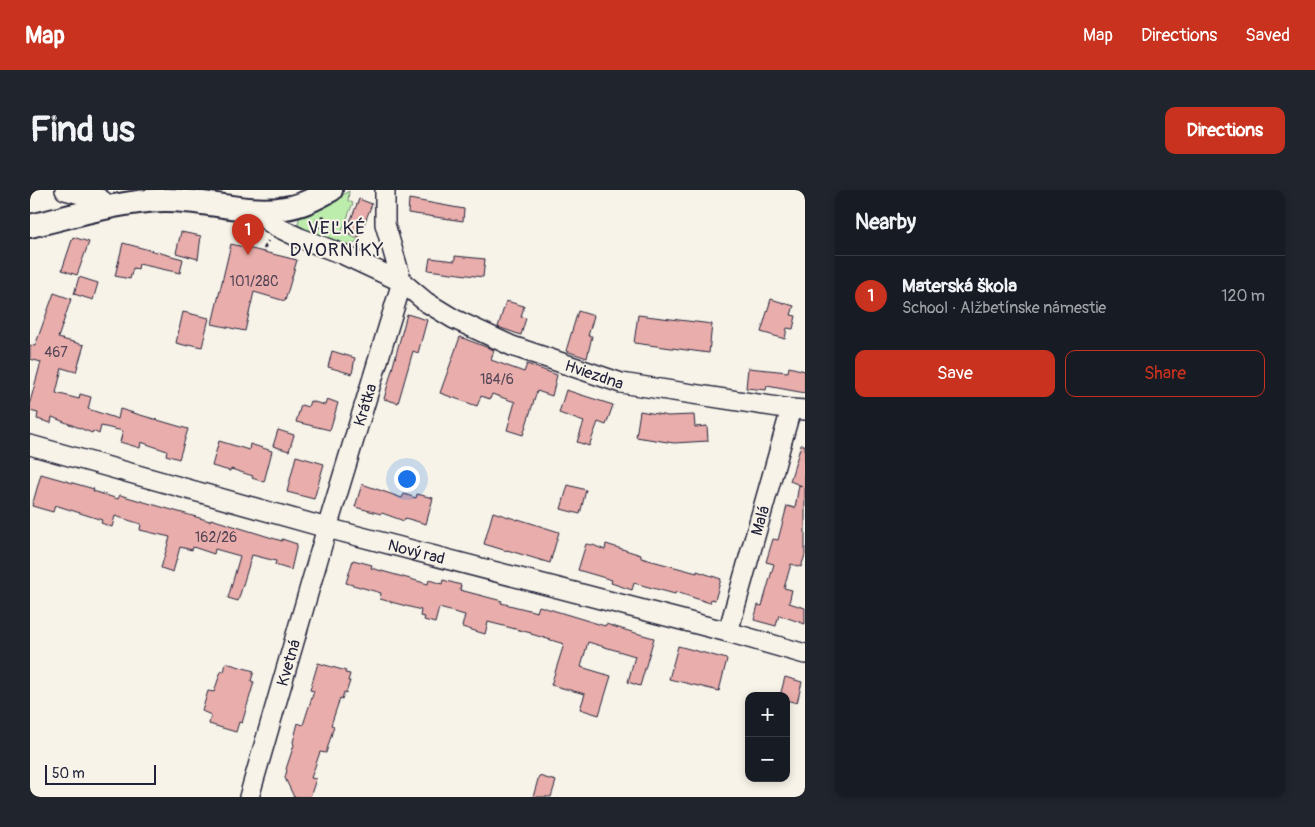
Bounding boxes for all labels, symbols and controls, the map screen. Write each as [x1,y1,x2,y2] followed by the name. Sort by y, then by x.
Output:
[25,21,65,50] text: Map
[1083,24,1113,47] text: Map
[1141,24,1217,47] text: Directions
[1245,24,1290,47] text: Saved
[1165,107,1285,154] button: Directions
[30,108,135,152] text: Find us
[855,209,916,236] text: Nearby
[232,214,264,255] pin: 1
[289,216,385,262] district label: VEĽKÉ DVORNÍKY
[229,273,279,290] house number: 101/28C
[902,274,1017,298] text: Materská škola
[868,286,874,306] text: 1
[1221,286,1265,306] text: 120 m
[902,298,1106,318] text: School · Alžbetínske námestie
[44,344,68,361] house number: 467
[855,350,1055,397] button: Save
[1065,350,1265,397] button: Share
[562,356,626,394] street label: Hviezdna
[480,371,514,388] house number: 184/6
[350,381,381,429] street label: Krátka
[394,466,420,492] your location
[747,503,774,538] street label: Malá
[195,529,237,546] house number: 162/26
[386,535,447,569] street label: Nový rad
[273,637,305,689] street label: Kvetná
[745,692,790,782] map controls
[745,692,790,737] button: +
[745,737,790,782] button: −
[45,762,156,785] scale bar
[52,765,85,782] text: 50 m

